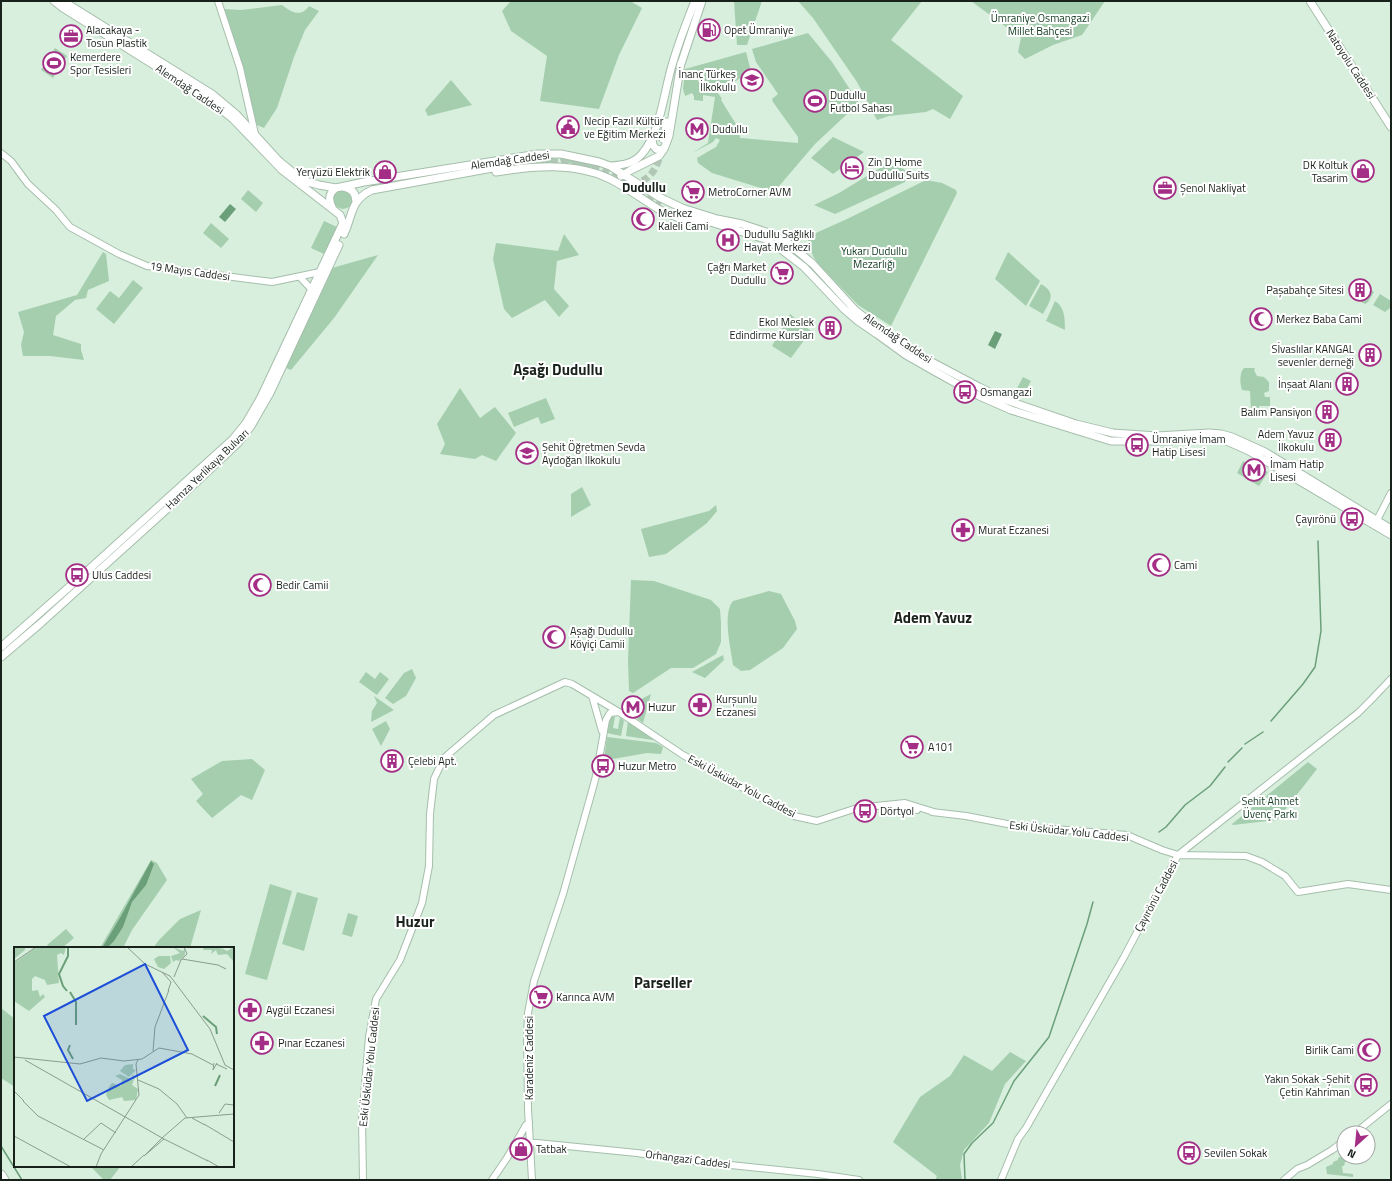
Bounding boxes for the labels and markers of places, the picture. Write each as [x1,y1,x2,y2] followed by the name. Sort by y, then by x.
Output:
[696,17,722,43] fuel station icon: Opet Ümraniye
[86,22,148,51] place label: Alacakaya - Tosun Plastik
[724,22,794,38] place label: Opet Ümraniye
[58,23,84,49] office icon: Alacakaya - Tosun Plastik
[70,49,131,78] place label: Kemerdere Spor Tesisleri
[41,50,67,76] sports icon: Kemerdere Spor Tesisleri
[678,66,736,95] place label: İnanç Türkeş İlkokulu
[739,67,765,93] school or university icon: İnanç Türkeş İlkokulu
[830,87,892,116] place label: Dudullu Futbol Sahası
[802,88,828,114] sports icon: Dudullu Futbol Sahası
[584,113,666,142] place label: Necip Fazıl Kültür ve Eğitim Merkezi
[555,114,581,140] public building icon: Necip Fazıl Kültür ve Eğitim Merkezi
[684,116,710,142] metro station icon: Dudullu
[712,121,748,137] place label: Dudullu
[868,154,929,183] place label: Zin D Home Dudullu Suits
[839,155,865,181] hotel icon: Zin D Home Dudullu Suits
[1303,157,1349,186] place label: DK Koltuk Tasarim
[1350,158,1376,184] shop icon: DK Koltuk Tasarim
[372,159,398,185] shop icon: Yeryüzü Elektrik
[296,164,371,180] place label: Yeryüzü Elektrik
[1152,175,1178,201] office icon: Şenol Nakliyat
[680,179,706,205] supermarket icon: MetroCorner AVM
[1180,180,1246,196] place label: Şenol Nakliyat
[708,184,791,200] place label: MetroCorner AVM
[658,205,708,234] place label: Merkez Kaleli Cami
[630,206,656,232] mosque icon: Merkez Kaleli Cami
[744,226,814,255] place label: Dudullu Sağlıklı Hayat Merkezi
[715,227,741,253] hospital icon: Dudullu Sağlıklı Hayat Merkezi
[707,259,766,288] place label: Çağrı Market Dudullu
[769,260,795,286] supermarket icon: Çağrı Market Dudullu
[1347,277,1373,303] building icon: Paşabahçe Sitesi
[1266,282,1344,298] place label: Paşabahçe Sitesi
[1248,306,1274,332] mosque icon: Merkez Baba Cami
[1276,311,1362,327] place label: Merkez Baba Cami
[730,314,815,343] place label: Ekol Meslek Edindirme Kursları
[817,315,843,341] building icon: Ekol Meslek Edindirme Kursları
[1271,341,1355,370] place label: Sİvaslılar KANGAL sevenler derneği
[1357,342,1383,368] building icon: Sİvaslılar KANGAL sevenler derneği
[1334,371,1360,397] building icon: İnşaat Alanı
[1278,376,1332,392] place label: İnşaat Alanı
[952,379,978,405] bus stop icon: Osmangazi
[980,384,1032,400] place label: Osmangazi
[1314,399,1340,425] building icon: Balım Pansiyon
[1241,404,1312,420] place label: Balım Pansiyon
[1258,426,1314,455] place label: Adem Yavuz İlkokulu
[1317,427,1343,453] building icon: Adem Yavuz İlkokulu
[1152,431,1226,460] place label: Ümraniye İmam Hatip Lisesi
[1124,432,1150,458] bus stop icon: Ümraniye İmam Hatip Lisesi
[542,439,646,468] place label: Şehit Öğretmen Sevda Aydoğan İlkokulu
[514,440,540,466] school or university icon: Şehit Öğretmen Sevda Aydoğan İlkokulu
[1270,456,1324,485] place label: İmam Hatip Lisesi
[1241,457,1267,483] metro station icon: İmam Hatip Lisesi
[1339,506,1365,532] bus stop icon: Çayırönü
[1296,511,1336,527] place label: Çayırönü
[950,517,976,543] pharmacy icon: Murat Eczanesi
[978,522,1049,538] place label: Murat Eczanesi
[1146,552,1172,578] mosque icon: Cami
[1174,557,1197,573] place label: Cami
[64,562,90,588] bus stop icon: Ulus Caddesi
[92,567,151,583] place label: Ulus Caddesi
[247,572,273,598] mosque icon: Bedir Camii
[276,577,328,593] place label: Bedir Camii
[570,623,633,652] place label: Aşağı Dudullu Köyiçi Camii
[541,624,567,650] mosque icon: Aşağı Dudullu Köyiçi Camii
[716,691,757,720] place label: Kurşunlu Eczanesi
[687,692,713,718] pharmacy icon: Kurşunlu Eczanesi
[620,694,646,720] metro station icon: Huzur
[648,699,676,715] place label: Huzur
[899,734,925,760] supermarket icon: A101
[928,739,953,755] place label: A101
[379,748,405,774] building icon: Çelebi Apt.
[408,753,457,769] place label: Çelebi Apt.
[590,753,616,779] bus stop icon: Huzur Metro
[618,758,677,774] place label: Huzur Metro
[852,798,878,824] bus stop icon: Dörtyol
[880,803,914,819] place label: Dörtyol
[528,984,554,1010] supermarket icon: Karınca AVM
[556,989,615,1005] place label: Karınca AVM
[237,997,263,1023] pharmacy icon: Aygül Eczanesi
[266,1002,334,1018] place label: Aygül Eczanesi
[249,1030,275,1056] pharmacy icon: Pınar Eczanesi
[278,1035,345,1051] place label: Pınar Eczanesi
[1356,1037,1382,1063] mosque icon: Birlik Cami
[1305,1042,1354,1058] place label: Birlik Cami
[1265,1071,1350,1100] place label: Yakın Sokak -Şehit Çetin Kahriman
[1353,1072,1379,1098] bus stop icon: Yakın Sokak -Şehit Çetin Kahriman
[508,1136,534,1162] shop icon: Tatbak
[1176,1140,1202,1166] bus stop icon: Sevilen Sokak
[536,1141,567,1157] place label: Tatbak
[1204,1145,1268,1161] place label: Sevilen Sokak

